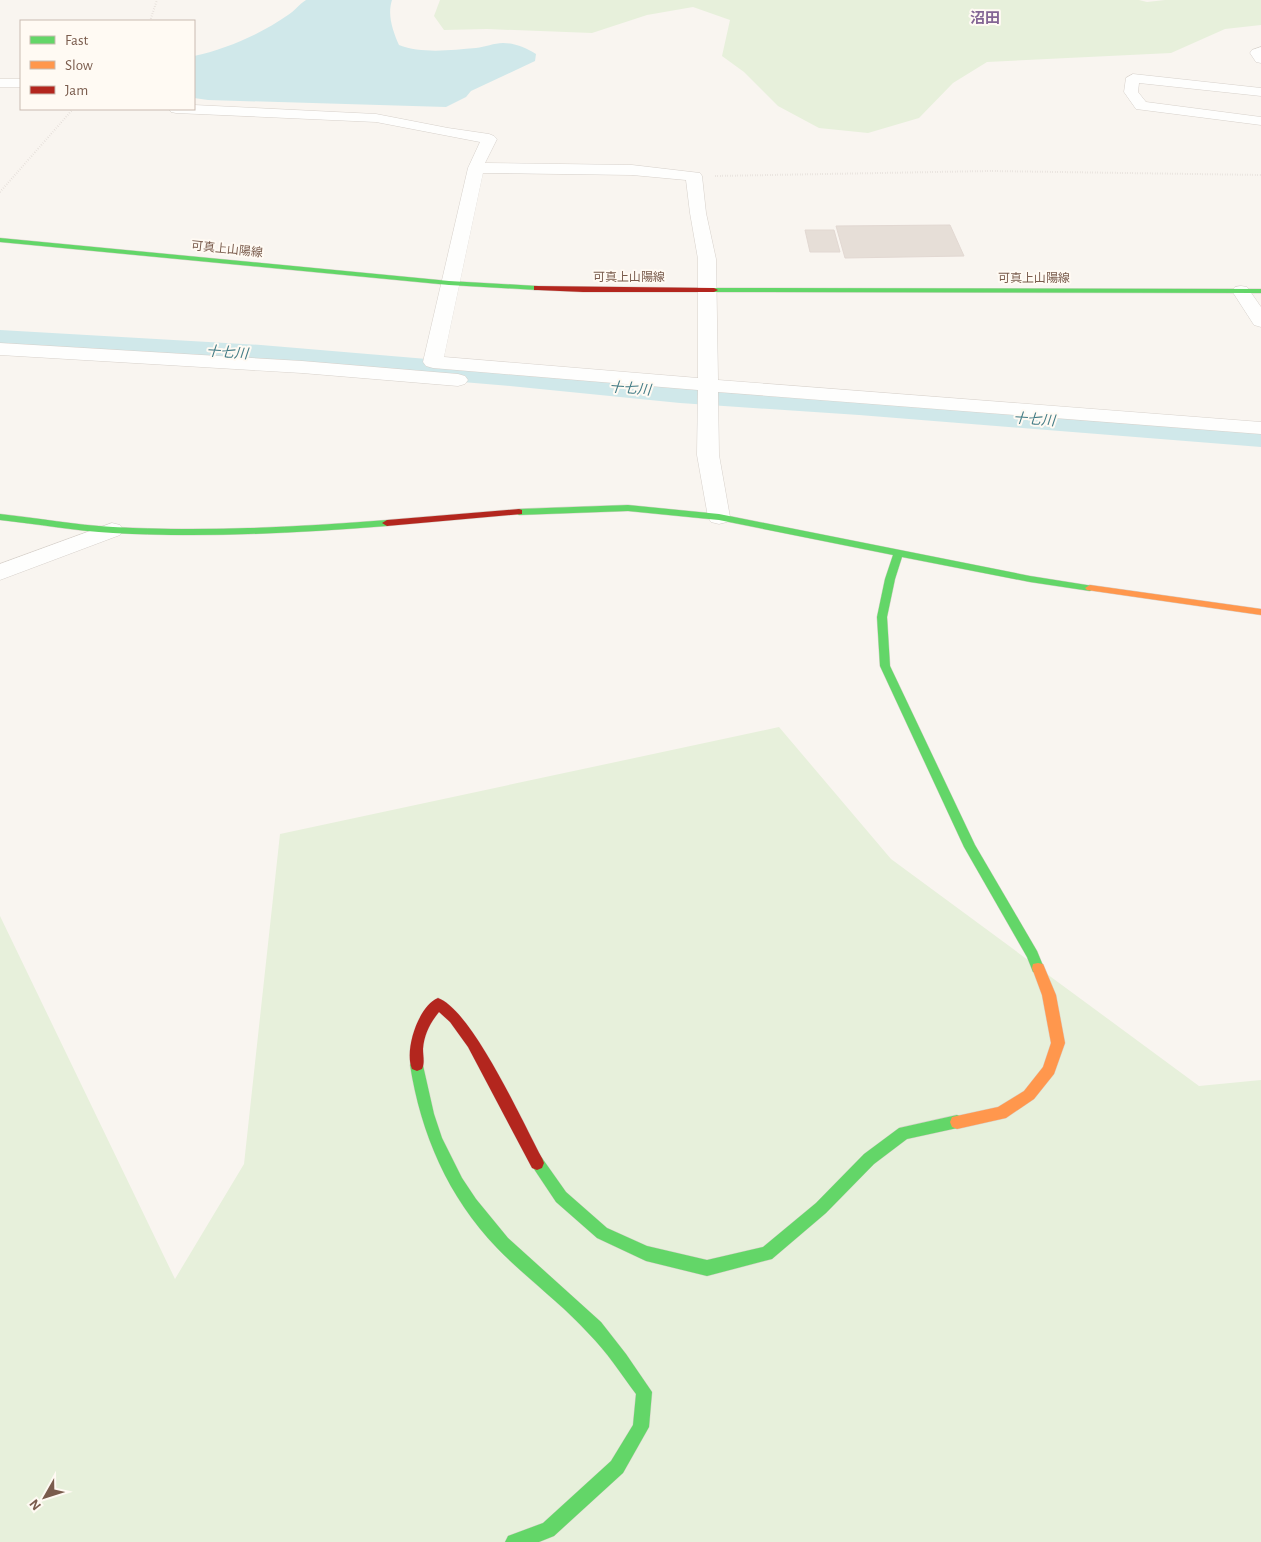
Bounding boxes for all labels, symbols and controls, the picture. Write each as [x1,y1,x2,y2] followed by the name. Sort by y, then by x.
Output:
[970,10,1000,26] district label: 沼田
[20,20,195,110] legend
[65,33,89,48] text: Fast
[65,58,93,73] text: Slow
[65,83,88,98] text: Jam
[191,238,264,259] street label: 可真上山陽線
[593,270,665,283] street label: 可真上山陽線
[998,271,1070,284] street label: 可真上山陽線
[206,344,251,362] water label: 十七川
[608,379,654,398] water label: 十七川
[1013,411,1058,429] water label: 十七川
[20,1472,70,1522] north arrow
[27,1496,44,1513] text: N

